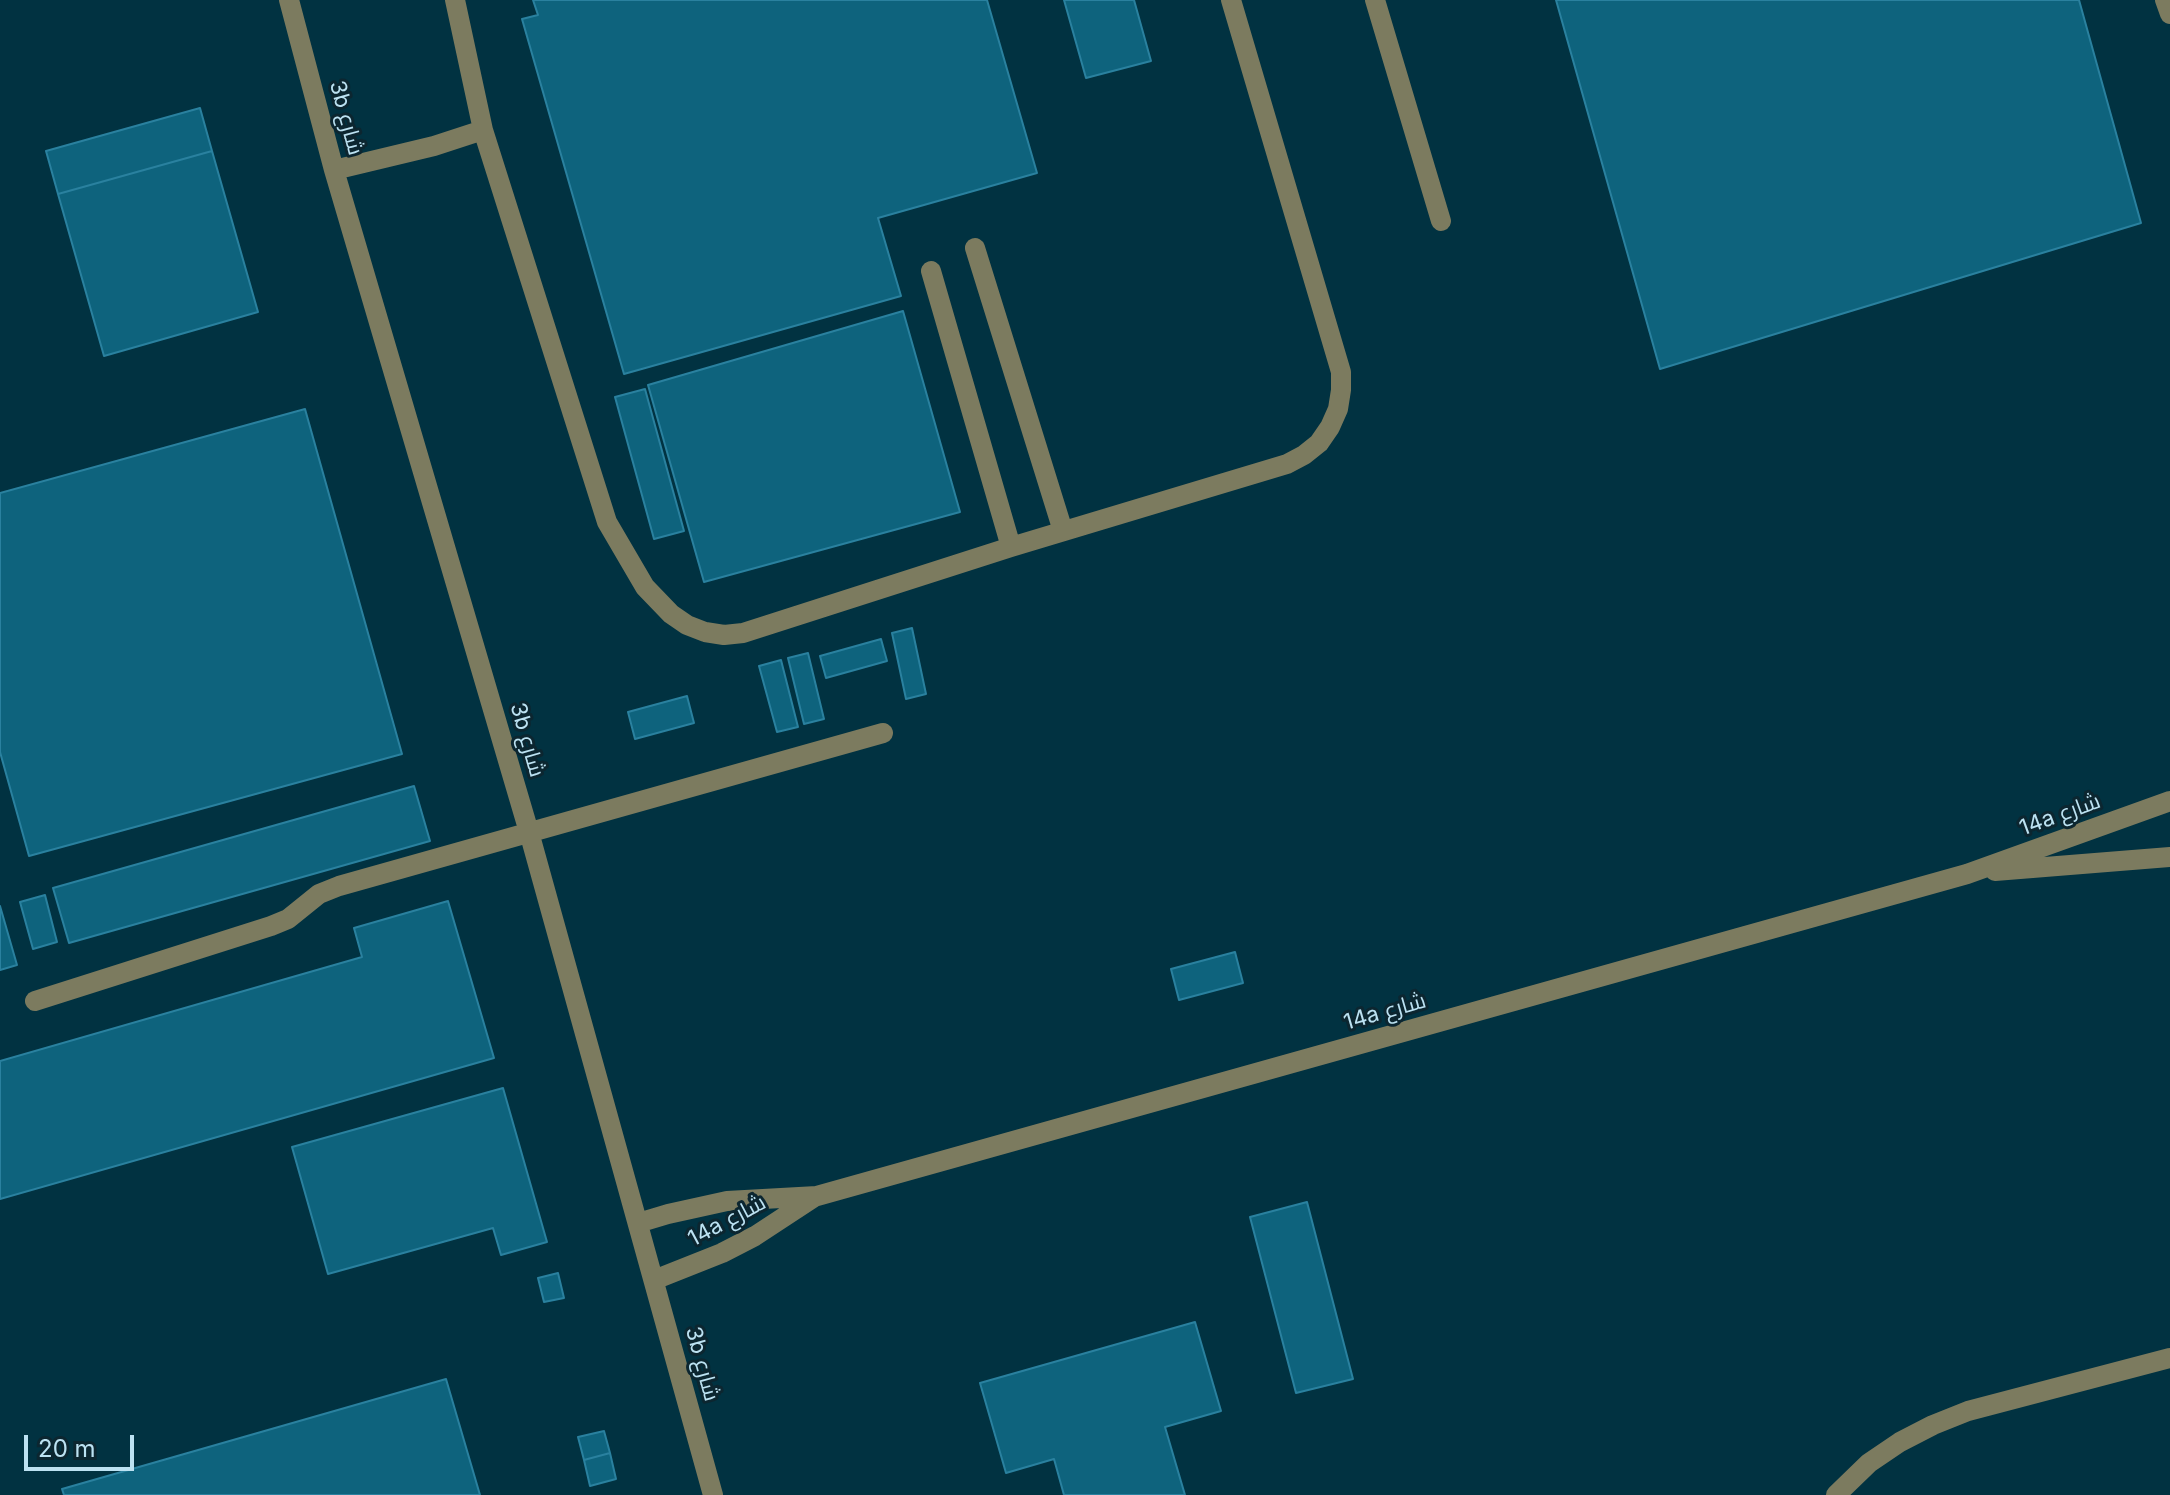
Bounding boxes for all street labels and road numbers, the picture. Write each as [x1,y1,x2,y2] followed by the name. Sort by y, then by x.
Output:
[323,78,369,158] street label: 3b شارع
[504,700,550,780] street label: 3b شارع
[2016,788,2104,842] street label: 14a شارع
[1341,988,1429,1036] street label: 14a شارع
[684,1190,770,1252] street label: 14a شارع
[679,1324,725,1404] street label: 3b شارع

